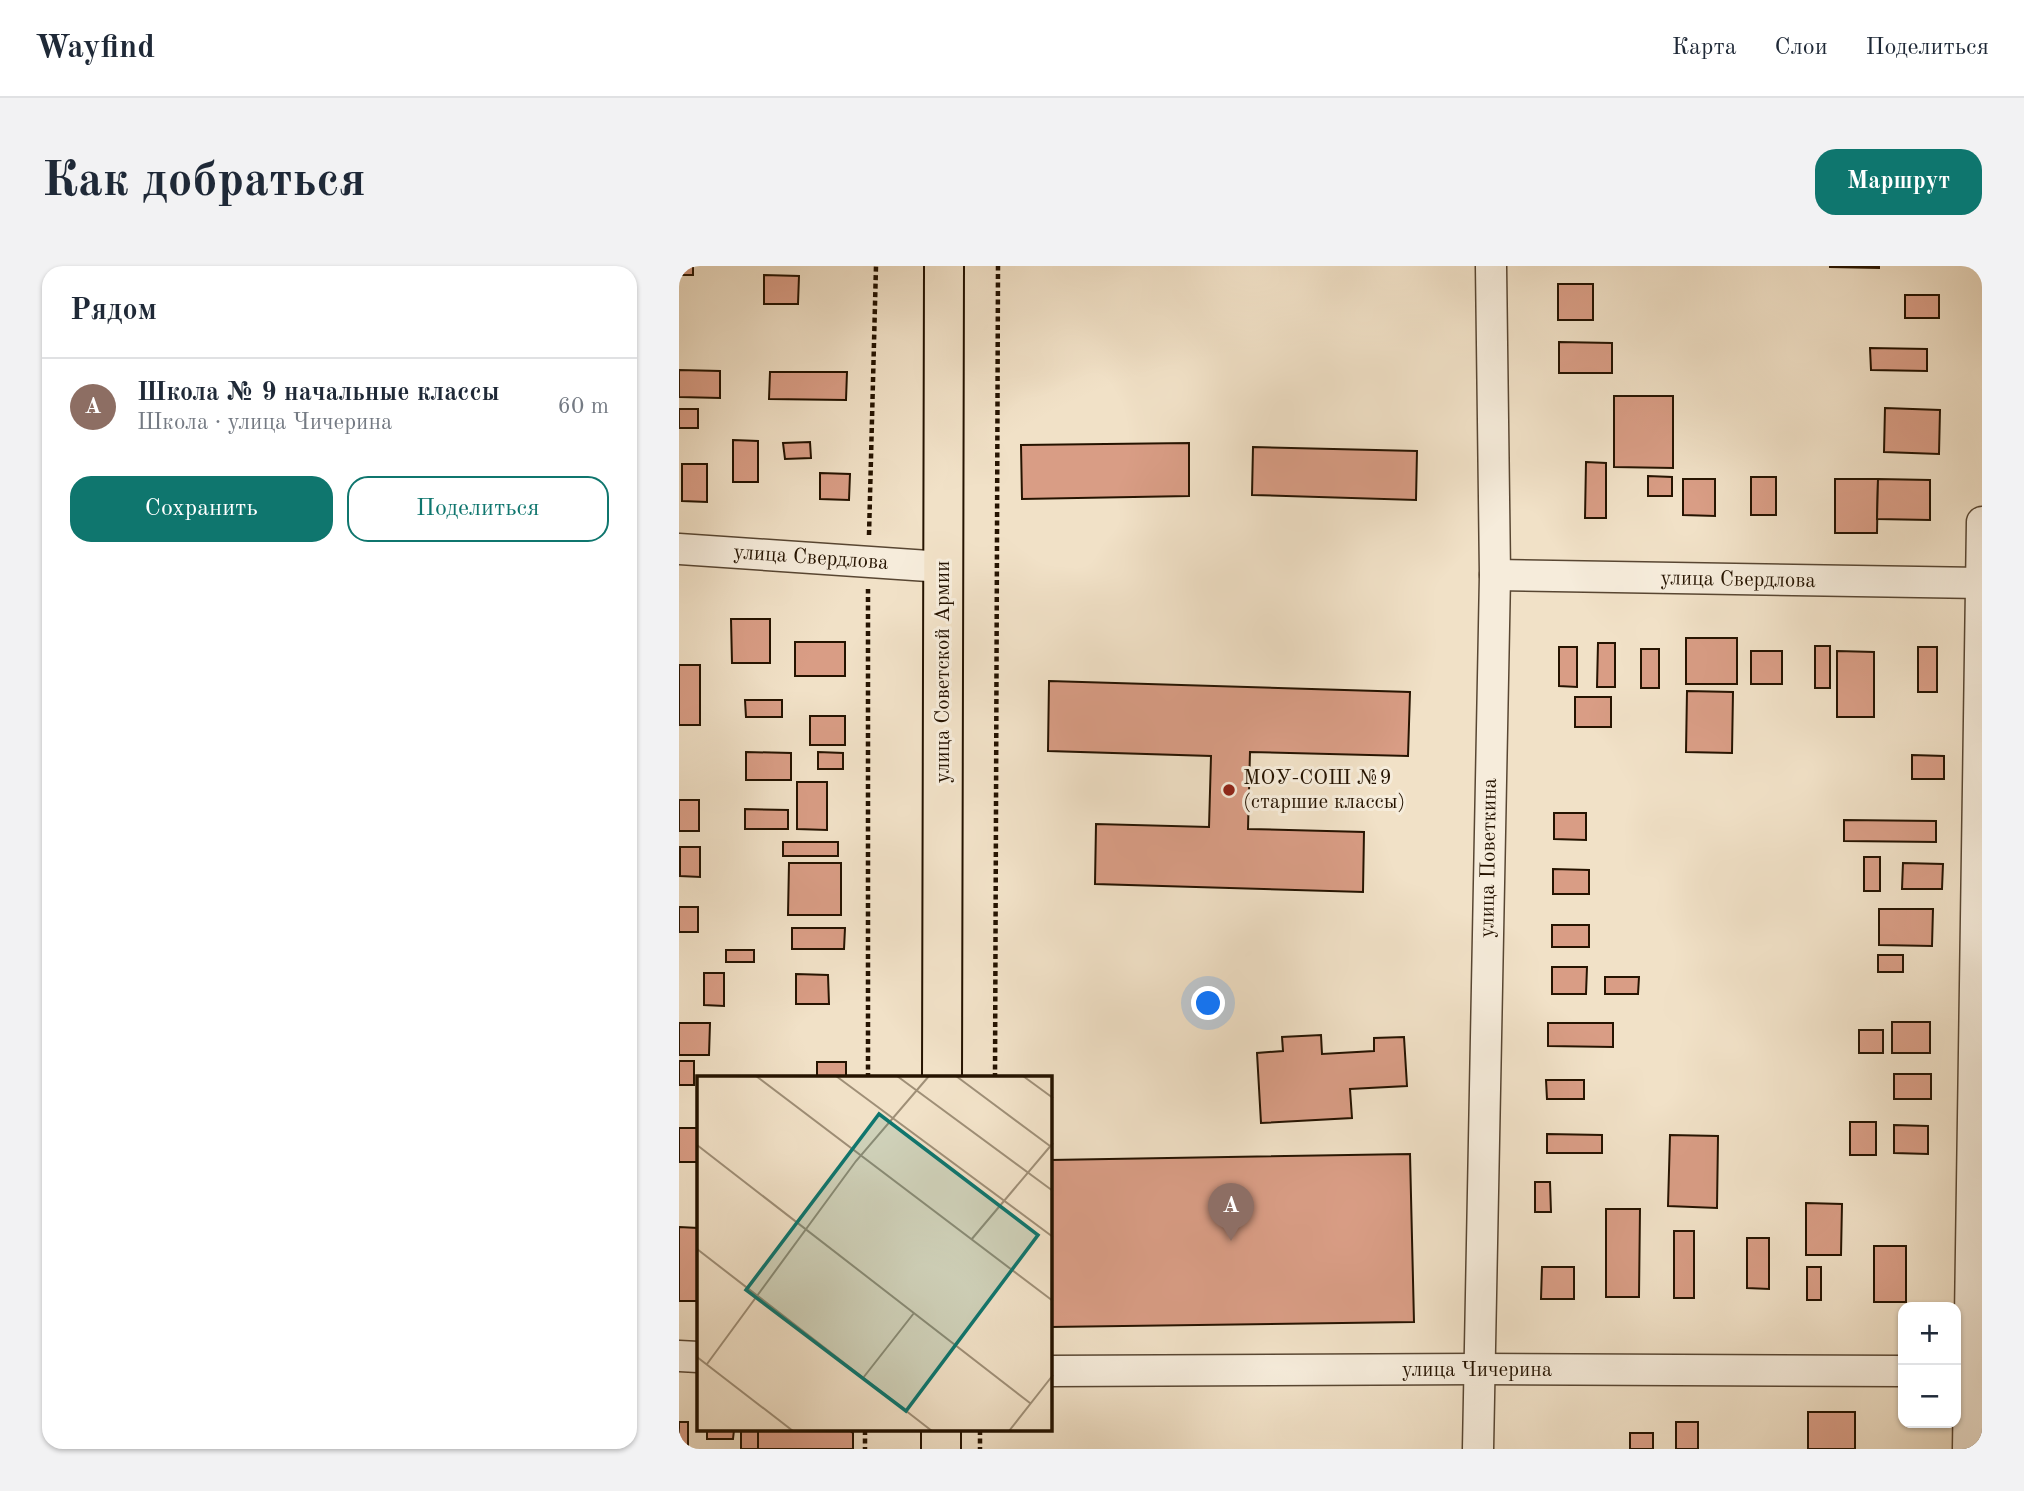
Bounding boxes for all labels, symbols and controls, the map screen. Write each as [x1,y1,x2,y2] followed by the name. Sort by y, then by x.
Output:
[35,32,155,65] text: Wayfind
[1672,36,1737,60] text: Карта
[1775,36,1828,60] text: Слои
[1866,36,1989,60] text: Поделиться
[1815,149,1982,215] button: Маршрут
[42,158,366,207] text: Как добраться
[70,296,157,326] text: Рядом
[137,380,500,406] text: Школа № 9 начальные классы
[84,395,102,418] text: A
[558,395,609,418] text: 60 m
[137,411,392,434] text: Школа · улица Чичерина
[70,476,333,542] button: Сохранить
[347,476,609,542] button: Поделиться
[733,542,889,574] street label: улица Свердлова
[933,561,954,783] street label: улица Советской Армии
[1660,568,1816,592] street label: улица Свердлова
[1243,768,1405,813] place label: МОУ-СОШ №9 (старшие классы)
[1477,778,1501,938] street label: улица Поветкина
[1221,782,1237,798] marker: МОУ-СОШ №9 (старшие классы)
[1191,986,1225,1020] your location
[697,1076,1052,1432] inset map
[1208,1183,1254,1241] pin: A
[1898,1302,1961,1428] map controls
[1898,1302,1961,1365] button: +
[1402,1360,1552,1381] street label: улица Чичерина
[1898,1365,1961,1428] button: −

